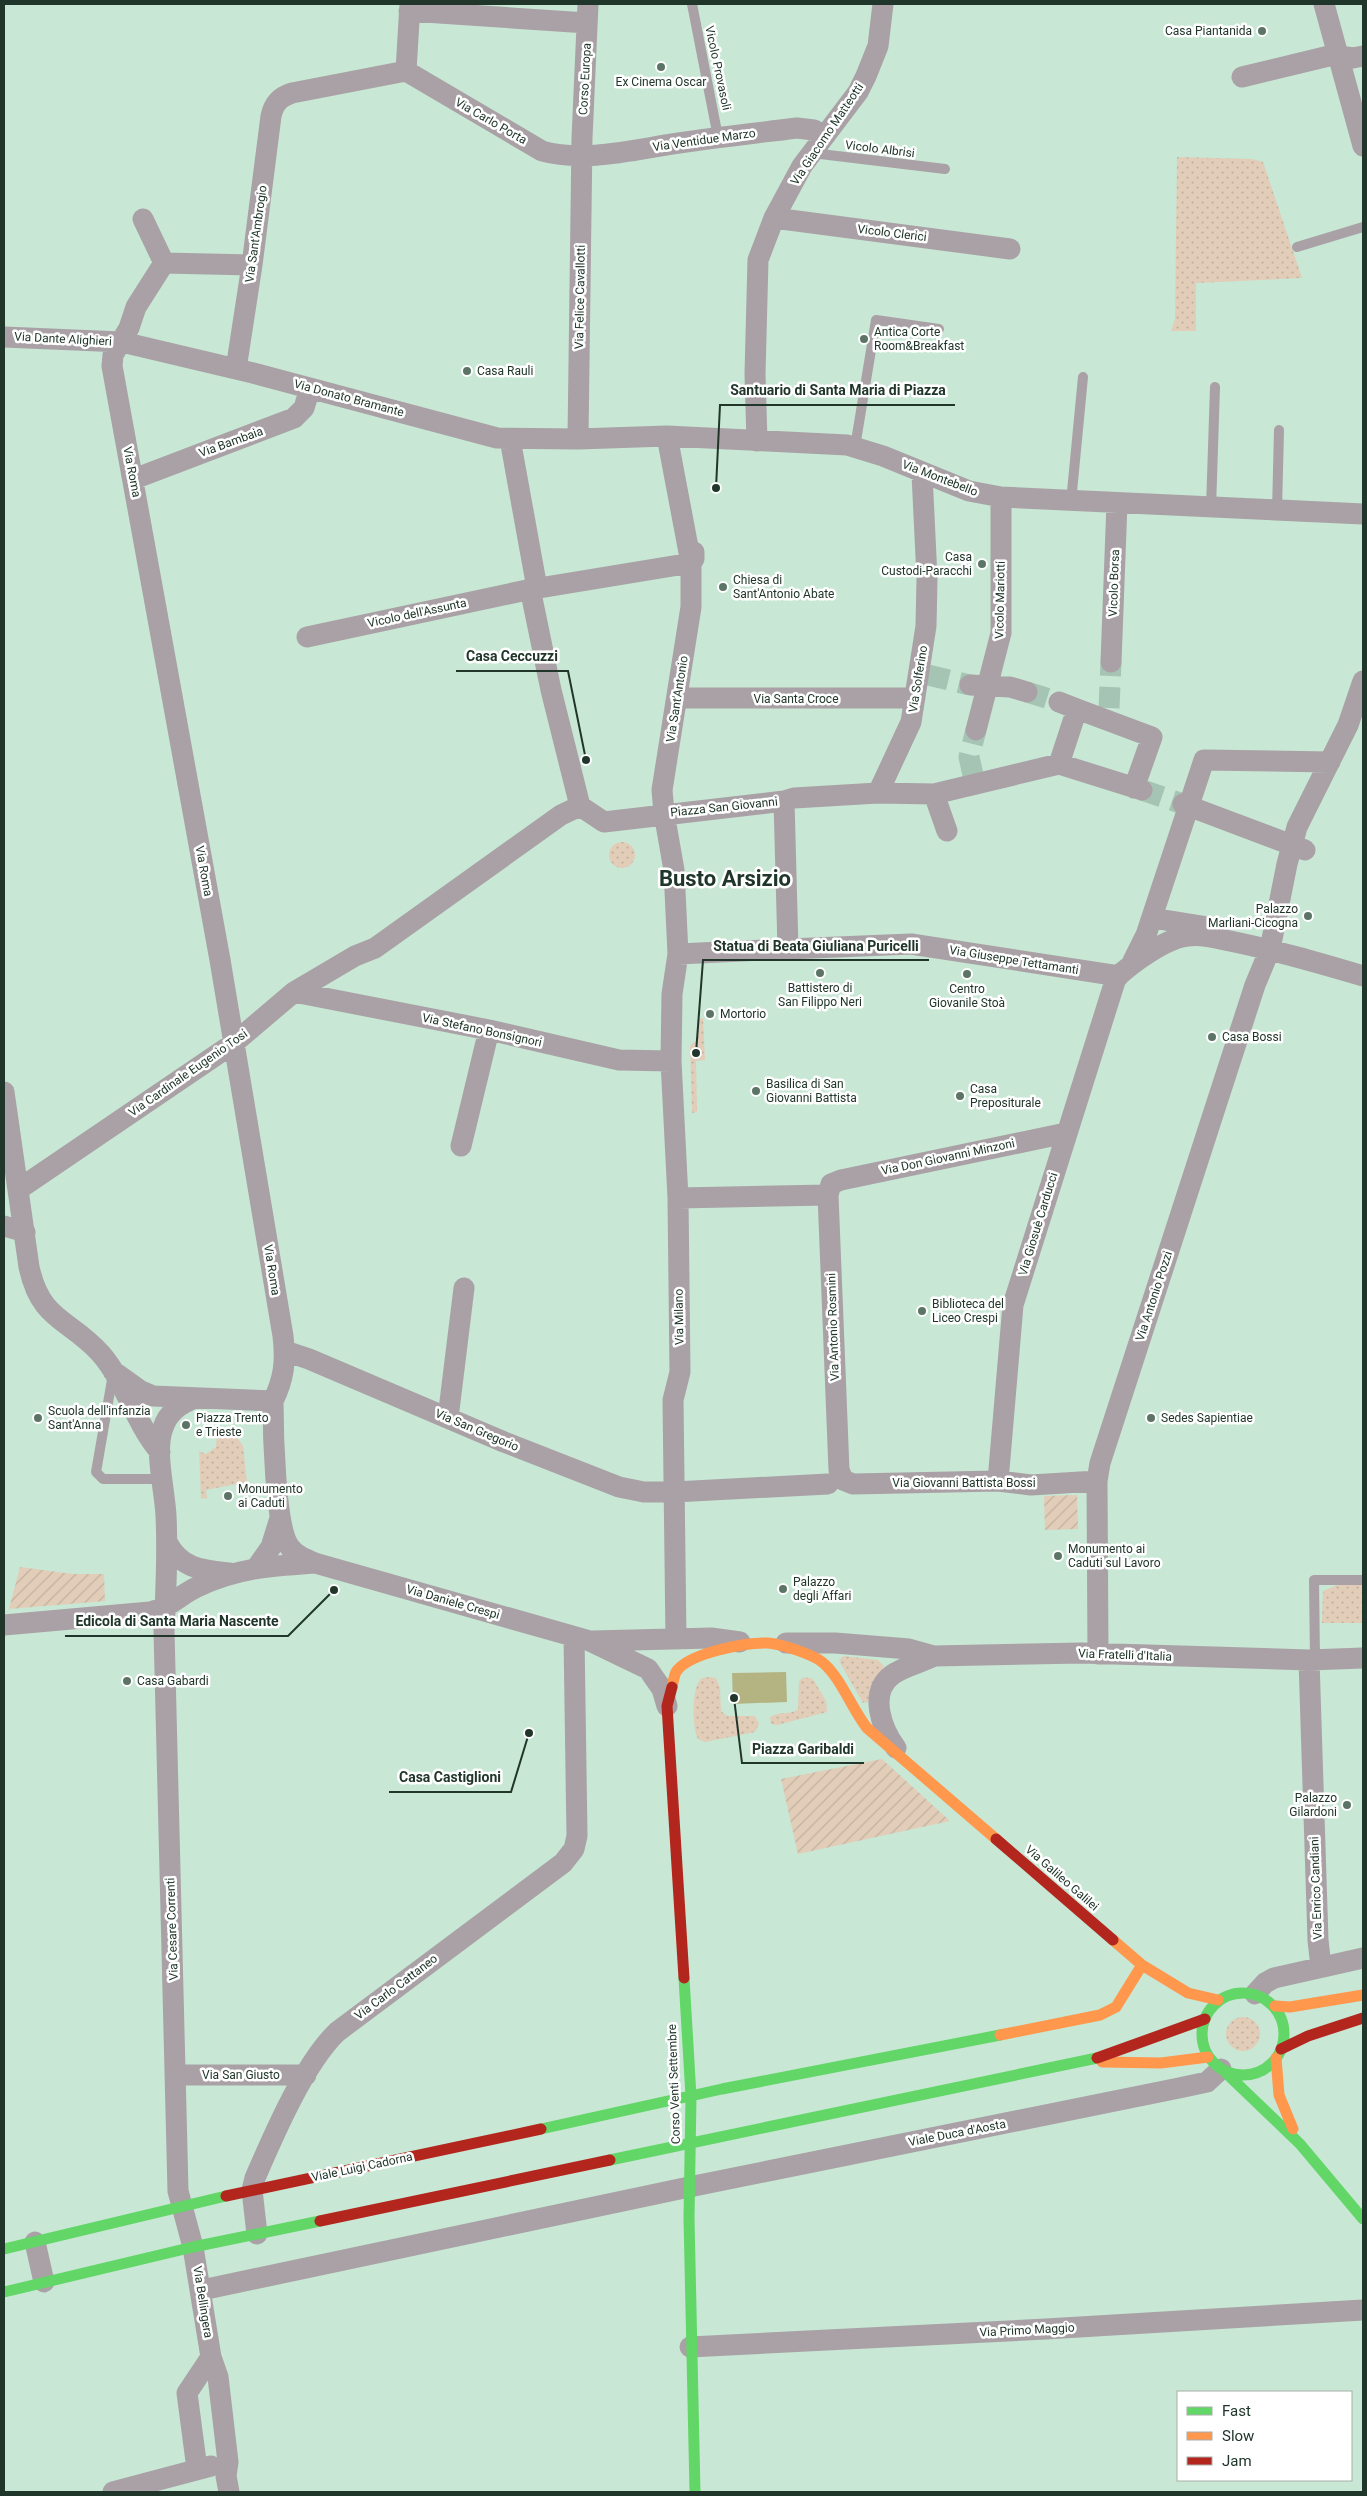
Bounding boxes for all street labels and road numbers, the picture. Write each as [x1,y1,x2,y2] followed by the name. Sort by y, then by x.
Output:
[702,25,734,112] street label: Vicolo Provasoli
[576,43,594,115] street label: Corso Europa
[788,80,866,188] street label: Via Giacomo Matteotti
[453,95,529,147] street label: Via Carlo Porta
[652,126,757,154] street label: Via Ventidue Marzo
[844,138,916,160] street label: Vicolo Albrisi
[242,184,270,284] street label: Via Sant'Ambrogio
[857,222,928,244] street label: Vicolo Clerici
[572,245,588,349] street label: Via Felice Cavallotti
[14,329,112,349] street label: Via Dante Alighieri
[292,377,406,419] street label: Via Donato Bramante
[197,424,265,460] street label: Via Bambaia
[120,445,144,499] street label: Via Roma
[900,457,980,499] street label: Via Montebello
[1106,549,1122,617] street label: Vicolo Borsa
[992,561,1008,639] street label: Vicolo Mariotti
[366,596,468,630] street label: Vicolo dell'Assunta
[906,644,930,714] street label: Via Solferino
[663,655,691,743] street label: Via Sant'Antonio
[753,692,839,706] street label: Via Santa Croce
[670,794,778,820] street label: Piazza San Giovanni
[193,844,215,898] street label: Via Roma
[948,943,1080,977] street label: Via Giuseppe Tettamanti
[421,1010,543,1050] street label: Via Stefano Bonsignori
[126,1027,250,1119] street label: Via Cardinale Eugenio Tosi
[880,1136,1016,1178] street label: Via Don Giovanni Minzoni
[1016,1171,1060,1277] street label: Via Giosuè Carducci
[261,1244,283,1296] street label: Via Roma
[1133,1249,1175,1343] street label: Via Antonio Pozzi
[824,1273,842,1381] street label: Via Antonio Rosmini
[672,1289,686,1345] street label: Via Milano
[433,1406,521,1454] street label: Via San Gregorio
[892,1476,1036,1490] street label: Via Giovanni Battista Bossi
[405,1582,501,1622] street label: Via Daniele Crespi
[1078,1646,1172,1664] street label: Via Fratelli d'Italia
[1307,1836,1325,1940] street label: Via Enrico Candiani
[1023,1842,1102,1914] street label: Via Galileo Galilei
[163,1877,181,1981] street label: Via Cesare Correnti
[352,1951,440,2023] street label: Via Carlo Cattaneo
[665,2024,683,2144] street label: Corso Venti Settembre
[202,2068,280,2082] street label: Via San Giusto
[907,2117,1007,2149] street label: Viale Duca d'Aosta
[310,2149,414,2185] street label: Viale Luigi Cadorna
[190,2265,216,2339] street label: Via Bellingera
[979,2321,1075,2339] street label: Via Primo Maggio

